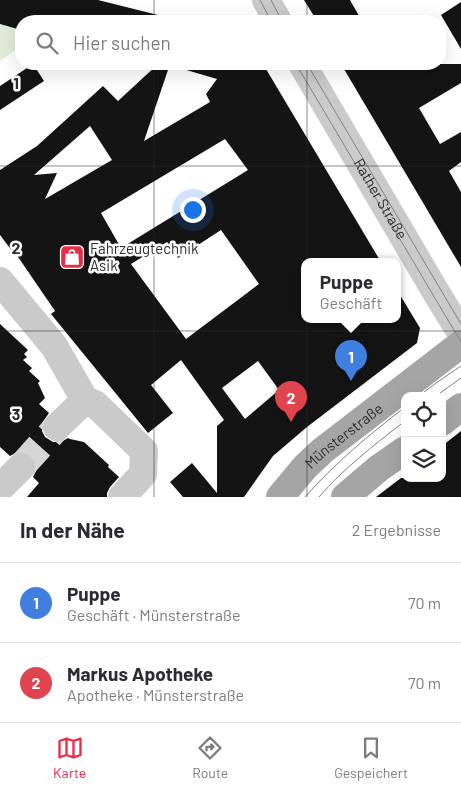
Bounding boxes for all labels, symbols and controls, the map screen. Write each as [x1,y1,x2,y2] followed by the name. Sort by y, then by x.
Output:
[15,15,446,70] search box
[33,29,61,57] icon: search
[73,31,171,54] text: Hier suchen
[13,73,19,92] text: 1
[350,155,412,242] street label: Rather Straße
[180,197,206,223] your location
[12,238,21,257] text: 2
[90,239,199,274] place label: Fahrzeugtechnik Asik
[59,244,85,270] shop icon: Fahrzeugtechnik Asik
[301,258,401,323] popup
[320,270,373,293] text: Puppe
[320,293,382,312] text: Geschäft
[335,340,367,381] pin: 1
[275,381,307,422] pin: 2
[401,392,446,482] map controls
[401,392,446,437] button: locate
[301,399,386,472] street label: Münsterstraße
[12,404,20,423] text: 3
[401,437,446,482] button: layers
[20,517,125,542] text: In der Nähe
[352,520,441,539] text: 2 Ergebnisse
[67,582,121,605] text: Puppe
[33,593,39,612] text: 1
[408,593,441,612] text: 70 m
[67,605,240,624] text: Geschäft · Münsterstraße
[67,662,213,685] text: Markus Apotheke
[32,673,40,692] text: 2
[408,673,441,692] text: 70 m
[67,685,244,704] text: Apotheke · Münsterstraße
[53,734,86,781] tab: Karte
[192,734,228,781] tab: Route
[334,734,408,781] tab: Gespeichert

